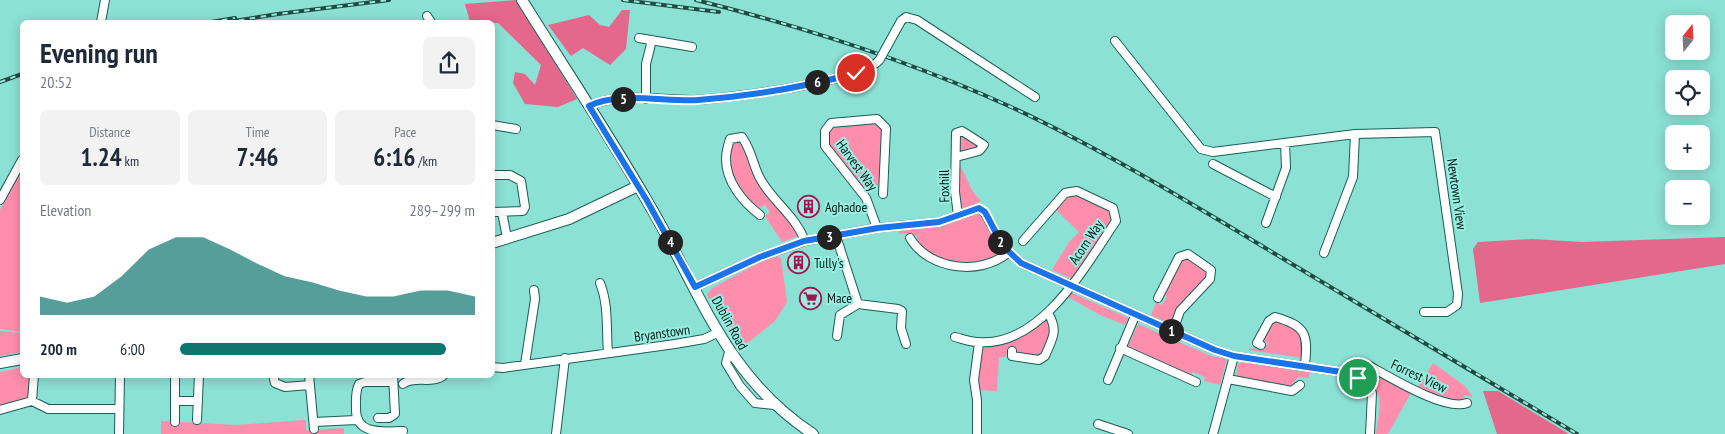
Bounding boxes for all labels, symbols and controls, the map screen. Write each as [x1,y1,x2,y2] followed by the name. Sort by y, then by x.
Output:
[1665,15,1710,60] north arrow
[1665,15,1710,225] map controls
[40,34,158,71] text: Evening run
[423,37,475,89] button: share
[835,52,877,94] pin
[842,59,870,87] icon: check
[804,70,830,94] pin: 6
[1665,70,1710,115] button: locate
[40,72,72,92] text: 20:52
[814,73,821,91] text: 6
[610,86,636,112] pin: 5
[620,90,627,108] text: 5
[89,123,130,141] text: Distance
[245,123,270,141] text: Time
[394,123,416,141] text: Pace
[1665,125,1710,170] button: +
[832,136,882,195] street label: Harvest Way
[80,141,122,173] text: 1.24
[236,141,279,173] text: 7:46
[373,141,415,173] text: 6:16
[122,152,139,170] text: km
[415,152,437,170] text: /km
[1443,157,1471,231] street label: Newtown View
[935,169,953,203] street label: Foxhill
[1665,180,1710,225] button: −
[797,195,821,219] building icon: Aghadoe
[825,198,867,216] place label: Aghadoe
[40,200,91,220] text: Elevation
[410,200,475,220] text: 289–299 m
[1065,216,1108,268] street label: Acorn Way
[816,224,842,250] pin: 3
[826,228,833,246] text: 3
[658,230,682,254] pin: 4
[988,230,1012,254] pin: 2
[667,233,674,251] text: 4
[997,233,1004,251] text: 2
[786,251,810,275] building icon: Tully's
[814,254,844,272] place label: Tully's
[799,286,823,310] supermarket icon: Mace
[827,289,852,307] place label: Mace
[708,293,752,353] street label: Dublin Road
[1158,318,1184,344] pin: 1
[633,320,691,346] street label: Bryanstown
[1168,322,1175,340] text: 1
[40,339,77,359] text: 200 m
[120,339,145,359] text: 6:00
[1388,355,1451,397] street label: Forrest View
[1337,357,1379,399] pin
[1344,364,1372,392] icon: arrive

